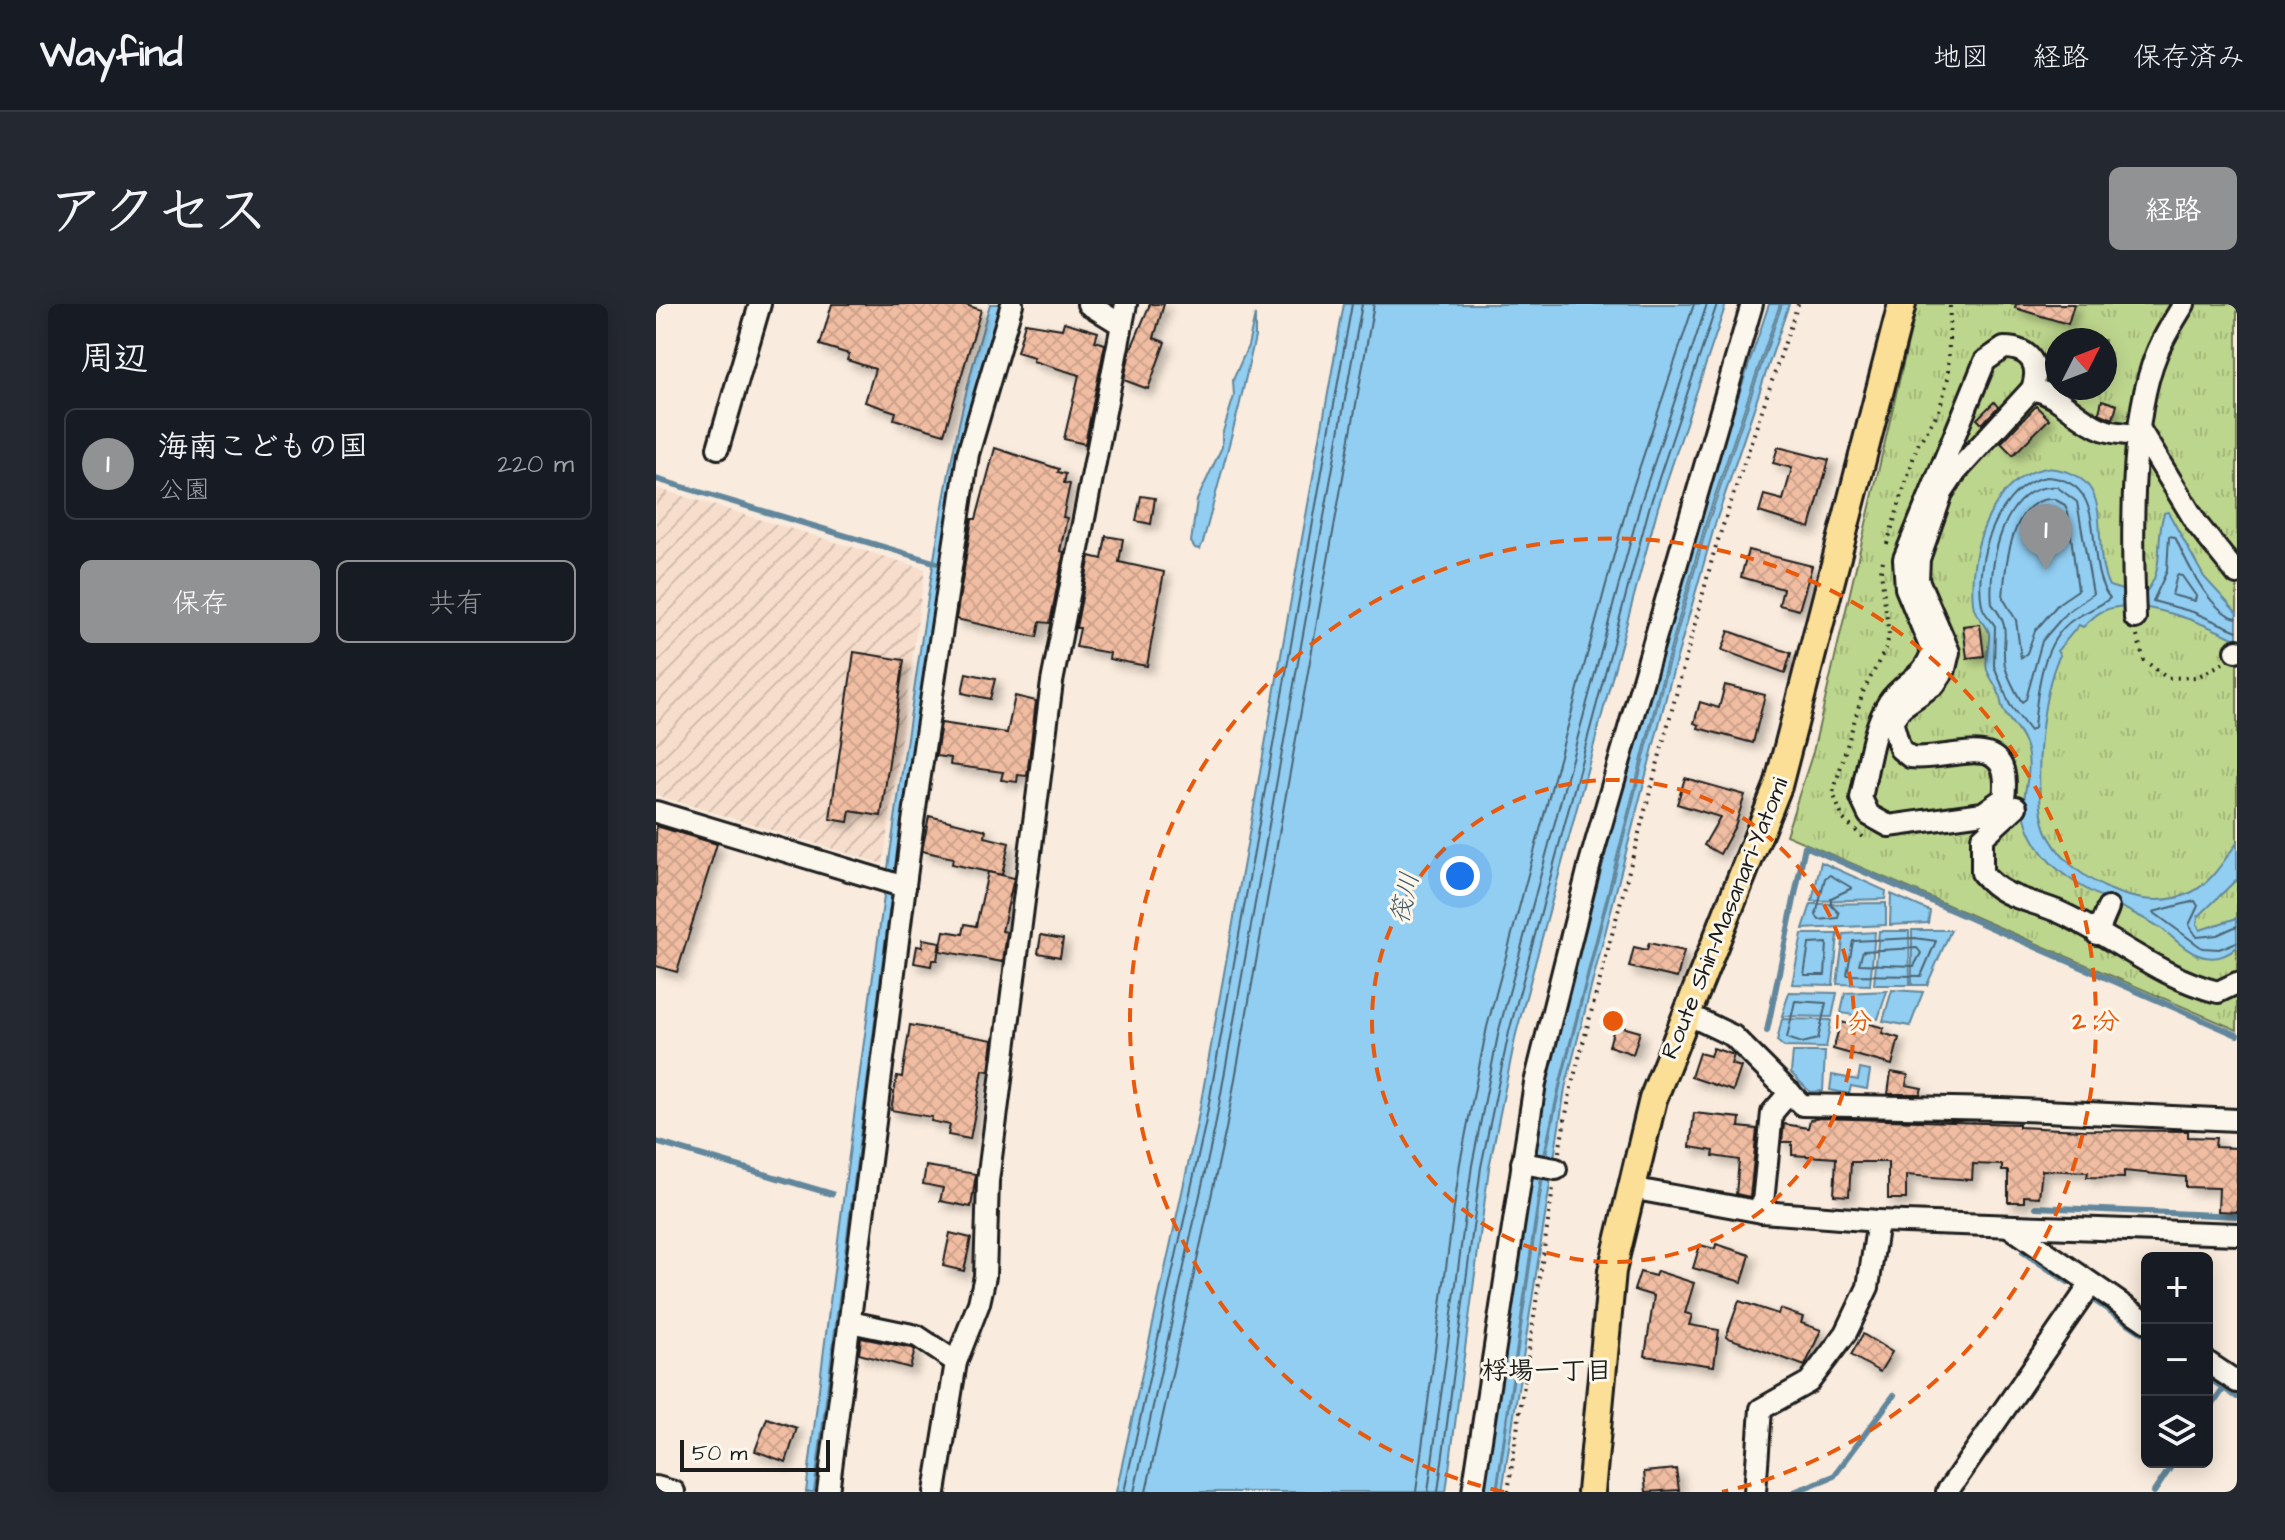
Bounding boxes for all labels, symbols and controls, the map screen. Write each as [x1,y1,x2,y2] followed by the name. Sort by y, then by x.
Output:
[40,29,183,81] text: Wayfind
[1933,38,1989,77] text: 地図
[2033,38,2089,77] text: 経路
[2133,38,2245,77] text: 保存済み
[2109,167,2237,250] button: 経路
[48,174,269,252] text: アクセス
[2045,328,2117,400] north arrow
[80,335,148,383] text: 周辺
[158,426,368,468] text: 海南こどもの国
[106,446,110,482] text: 1
[497,446,574,482] text: 220 m
[158,472,210,508] text: 公園
[2020,504,2072,570] pin: 1
[80,560,320,643] button: 保存
[336,560,576,643] button: 共有
[1653,772,1797,1064] street label: Route Shin-Masanari-Yatomi
[1440,856,1480,896] your location
[1382,869,1428,928] water label: 筏川
[1836,1005,1872,1039] text: 1 分
[2071,1005,2120,1039] text: 2 分
[1599,1007,1627,1035] centre of rings
[2141,1252,2213,1468] map controls
[2141,1252,2213,1324] button: +
[2141,1324,2213,1396] button: −
[1482,1353,1612,1389] district label: 桴場一丁目
[2141,1396,2213,1468] button: layers
[680,1436,830,1472] scale bar
[692,1438,747,1469] text: 50 m

